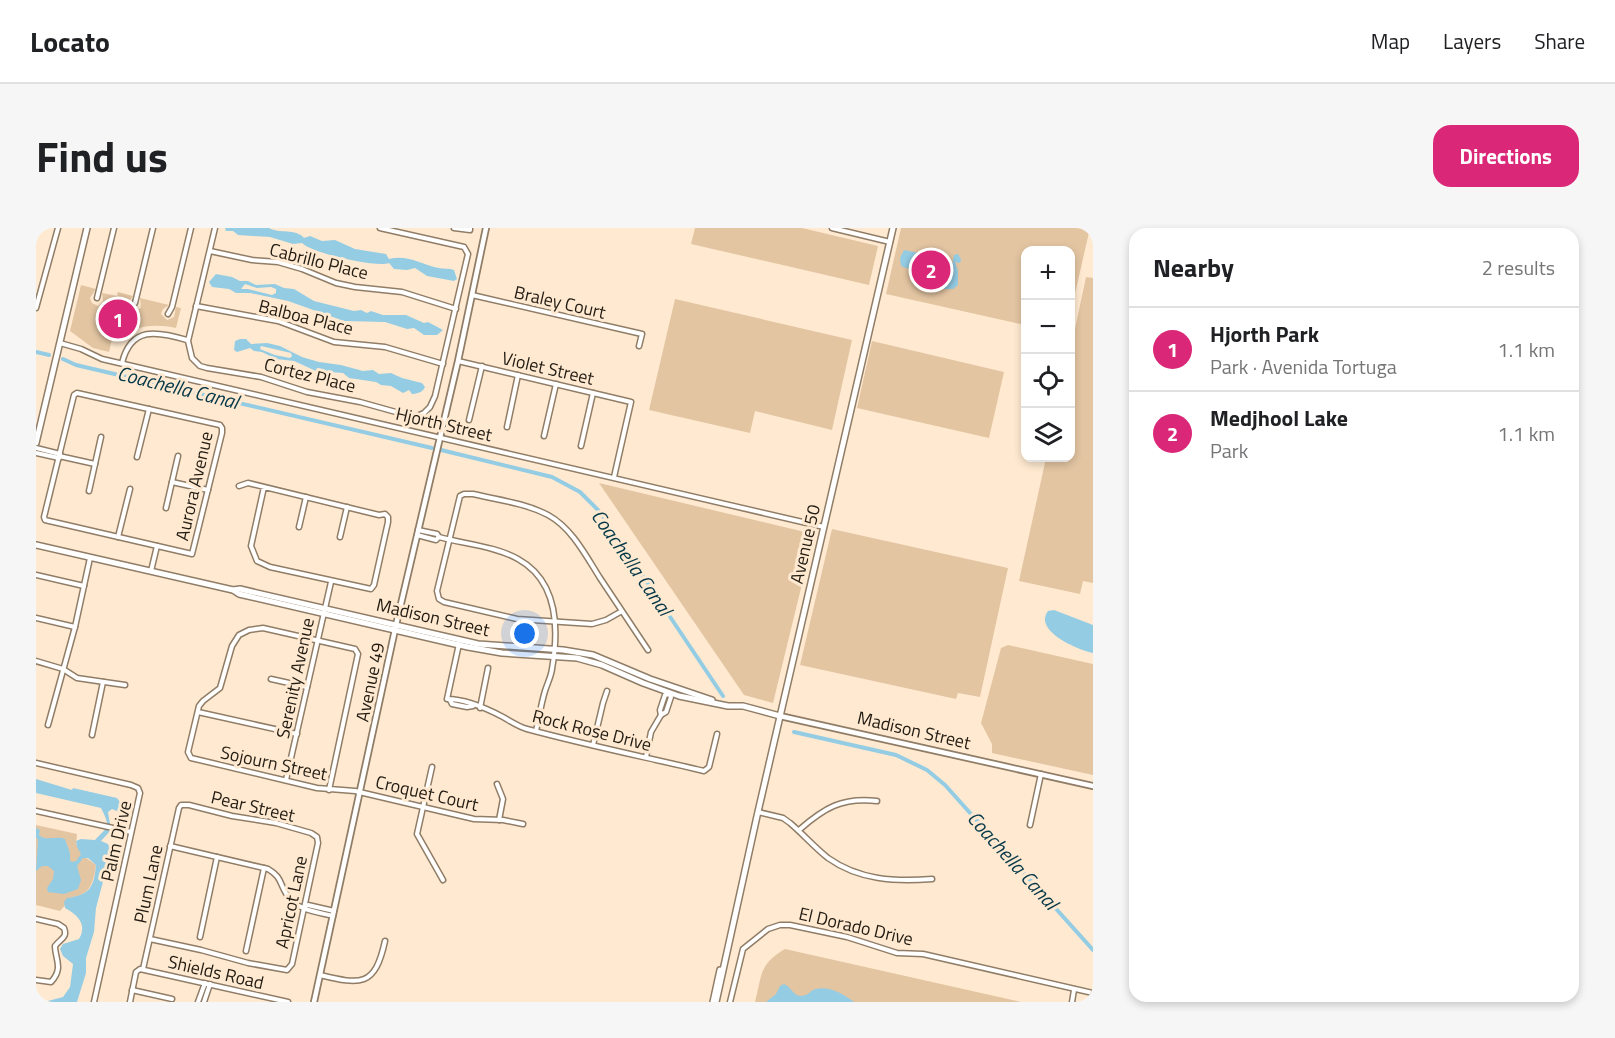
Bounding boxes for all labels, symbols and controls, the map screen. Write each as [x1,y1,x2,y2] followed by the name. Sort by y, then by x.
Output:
[30,20,110,63] text: Locato
[1371,25,1410,57] text: Map
[1443,25,1501,57] text: Layers
[1534,25,1585,57] text: Share
[36,124,168,188] text: Find us
[1433,125,1579,187] button: Directions
[267,236,371,286] street label: Cabrillo Place
[1021,246,1075,462] map controls
[1021,246,1075,300] button: +
[912,248,950,292] pin: 2
[1153,248,1234,287] text: Nearby
[1482,252,1555,283] text: 2 results
[512,278,609,326] street label: Braley Court
[256,292,356,342] street label: Balboa Place
[98,296,137,341] pin: 1
[1021,300,1075,354] button: −
[1210,317,1319,351] text: Hjorth Park
[1167,334,1178,365] text: 1
[1498,334,1555,365] text: 1.1 km
[499,344,597,392] street label: Violet Street
[261,351,359,399] street label: Cortez Place
[1210,351,1397,382] text: Park · Avenida Tortuga
[1021,354,1075,408] button: locate
[114,357,245,418] water label: Coachella Canal
[393,400,496,448] street label: Hjorth Street
[1210,401,1348,435] text: Medjhool Lake
[1021,408,1075,462] button: layers
[1167,418,1178,449] text: 2
[1498,418,1555,449] text: 1.1 km
[168,429,220,543] street label: Aurora Avenue
[1210,435,1248,466] text: Park
[584,502,682,624] water label: Coachella Canal
[783,502,827,586] street label: Avenue 50
[374,591,493,643] street label: Madison Street
[269,615,321,741] street label: Serenity Avenue
[510,619,539,648] your location
[348,640,392,724] street label: Avenue 49
[530,702,654,758] street label: Rock Rose Drive
[855,704,974,756] street label: Madison Street
[218,739,331,788] street label: Sojourn Street
[373,768,482,818] street label: Croquet Court
[208,783,298,829] street label: Pear Street
[94,798,138,884] street label: Palm Drive
[960,803,1068,919] water label: Coachella Canal
[126,842,170,926] street label: Plum Lane
[268,853,314,951] street label: Apricot Lane
[796,900,916,952] street label: El Dorado Drive
[165,948,267,996] street label: Shields Road

